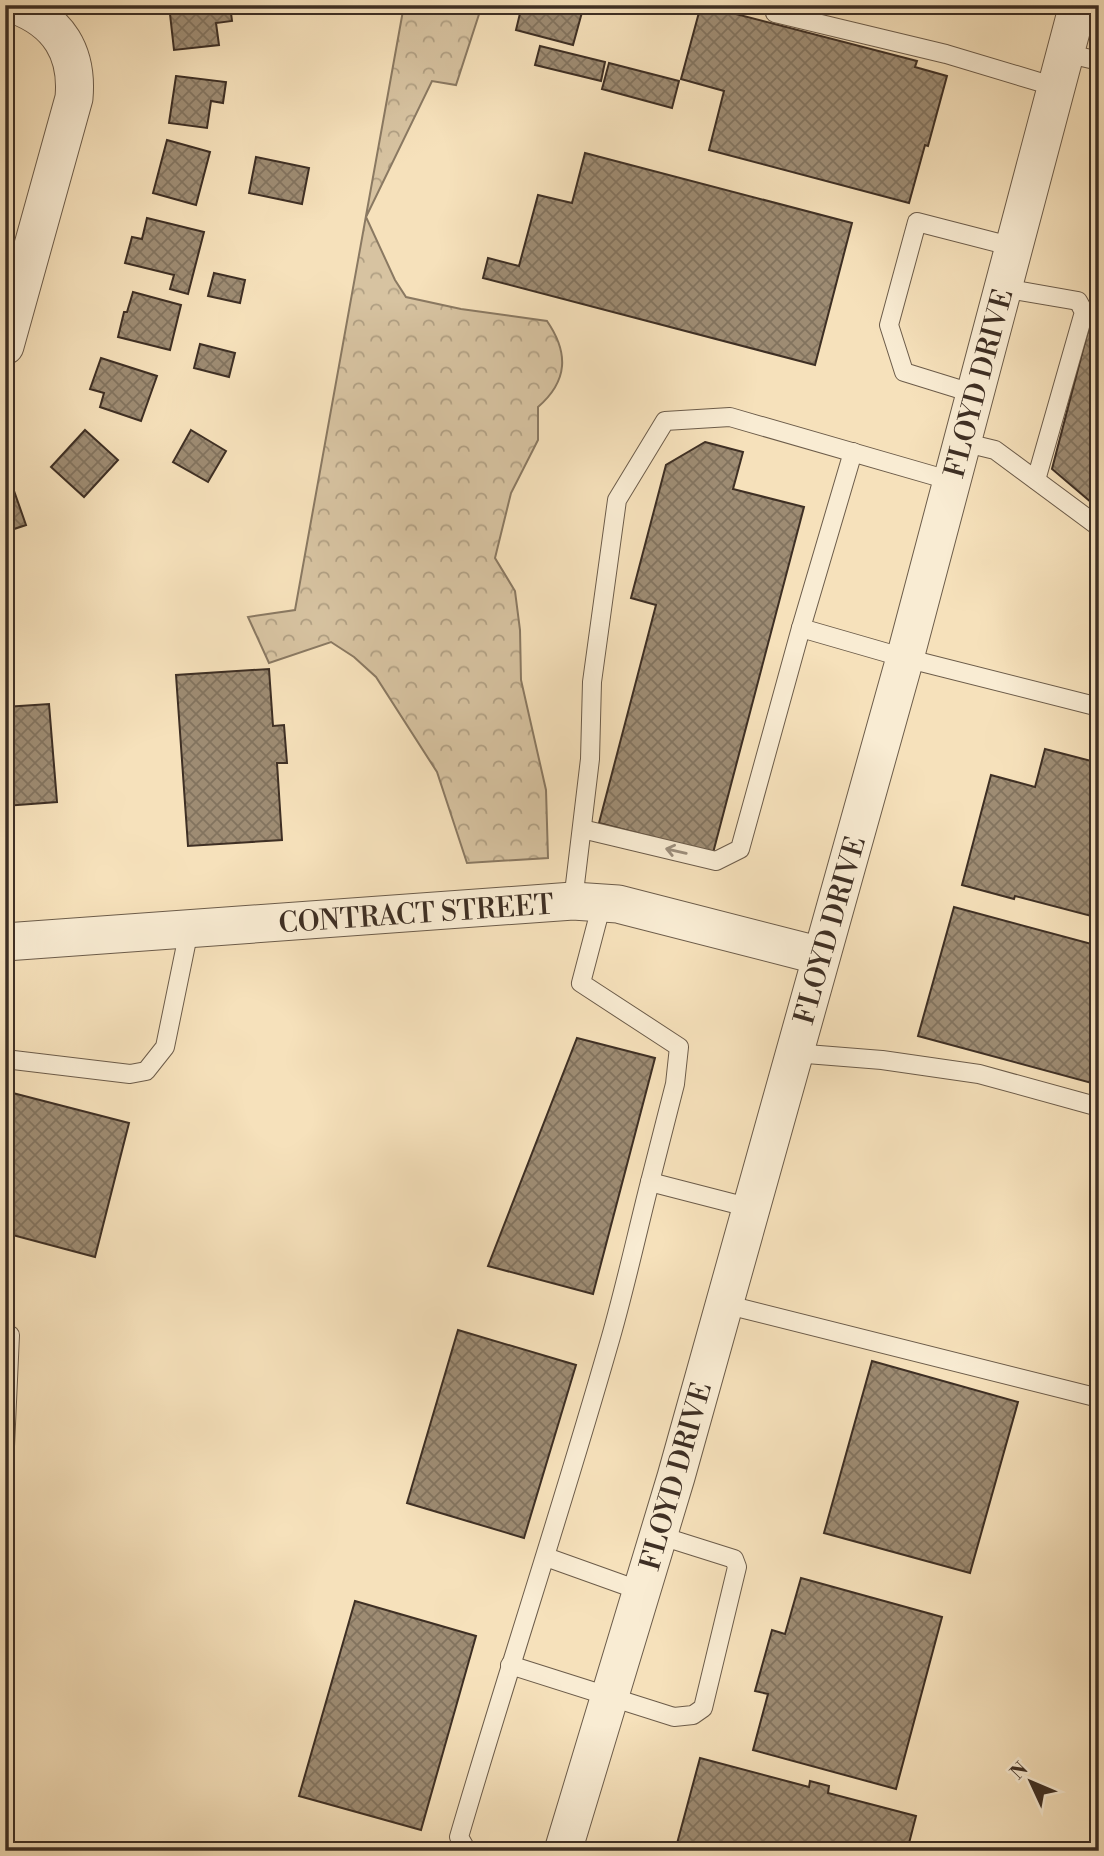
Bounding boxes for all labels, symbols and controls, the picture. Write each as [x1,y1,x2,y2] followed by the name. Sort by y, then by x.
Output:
[937,285,1021,482] street label: FLOYD DRIVE
[787,832,874,1028] street label: FLOYD DRIVE
[665,844,688,857] one-way arrow
[277,887,555,942] street label: CONTRACT STREET
[633,1378,720,1574] street label: FLOYD DRIVE
[996,1748,1066,1818] north arrow
[1006,1757,1033,1785] text: N

